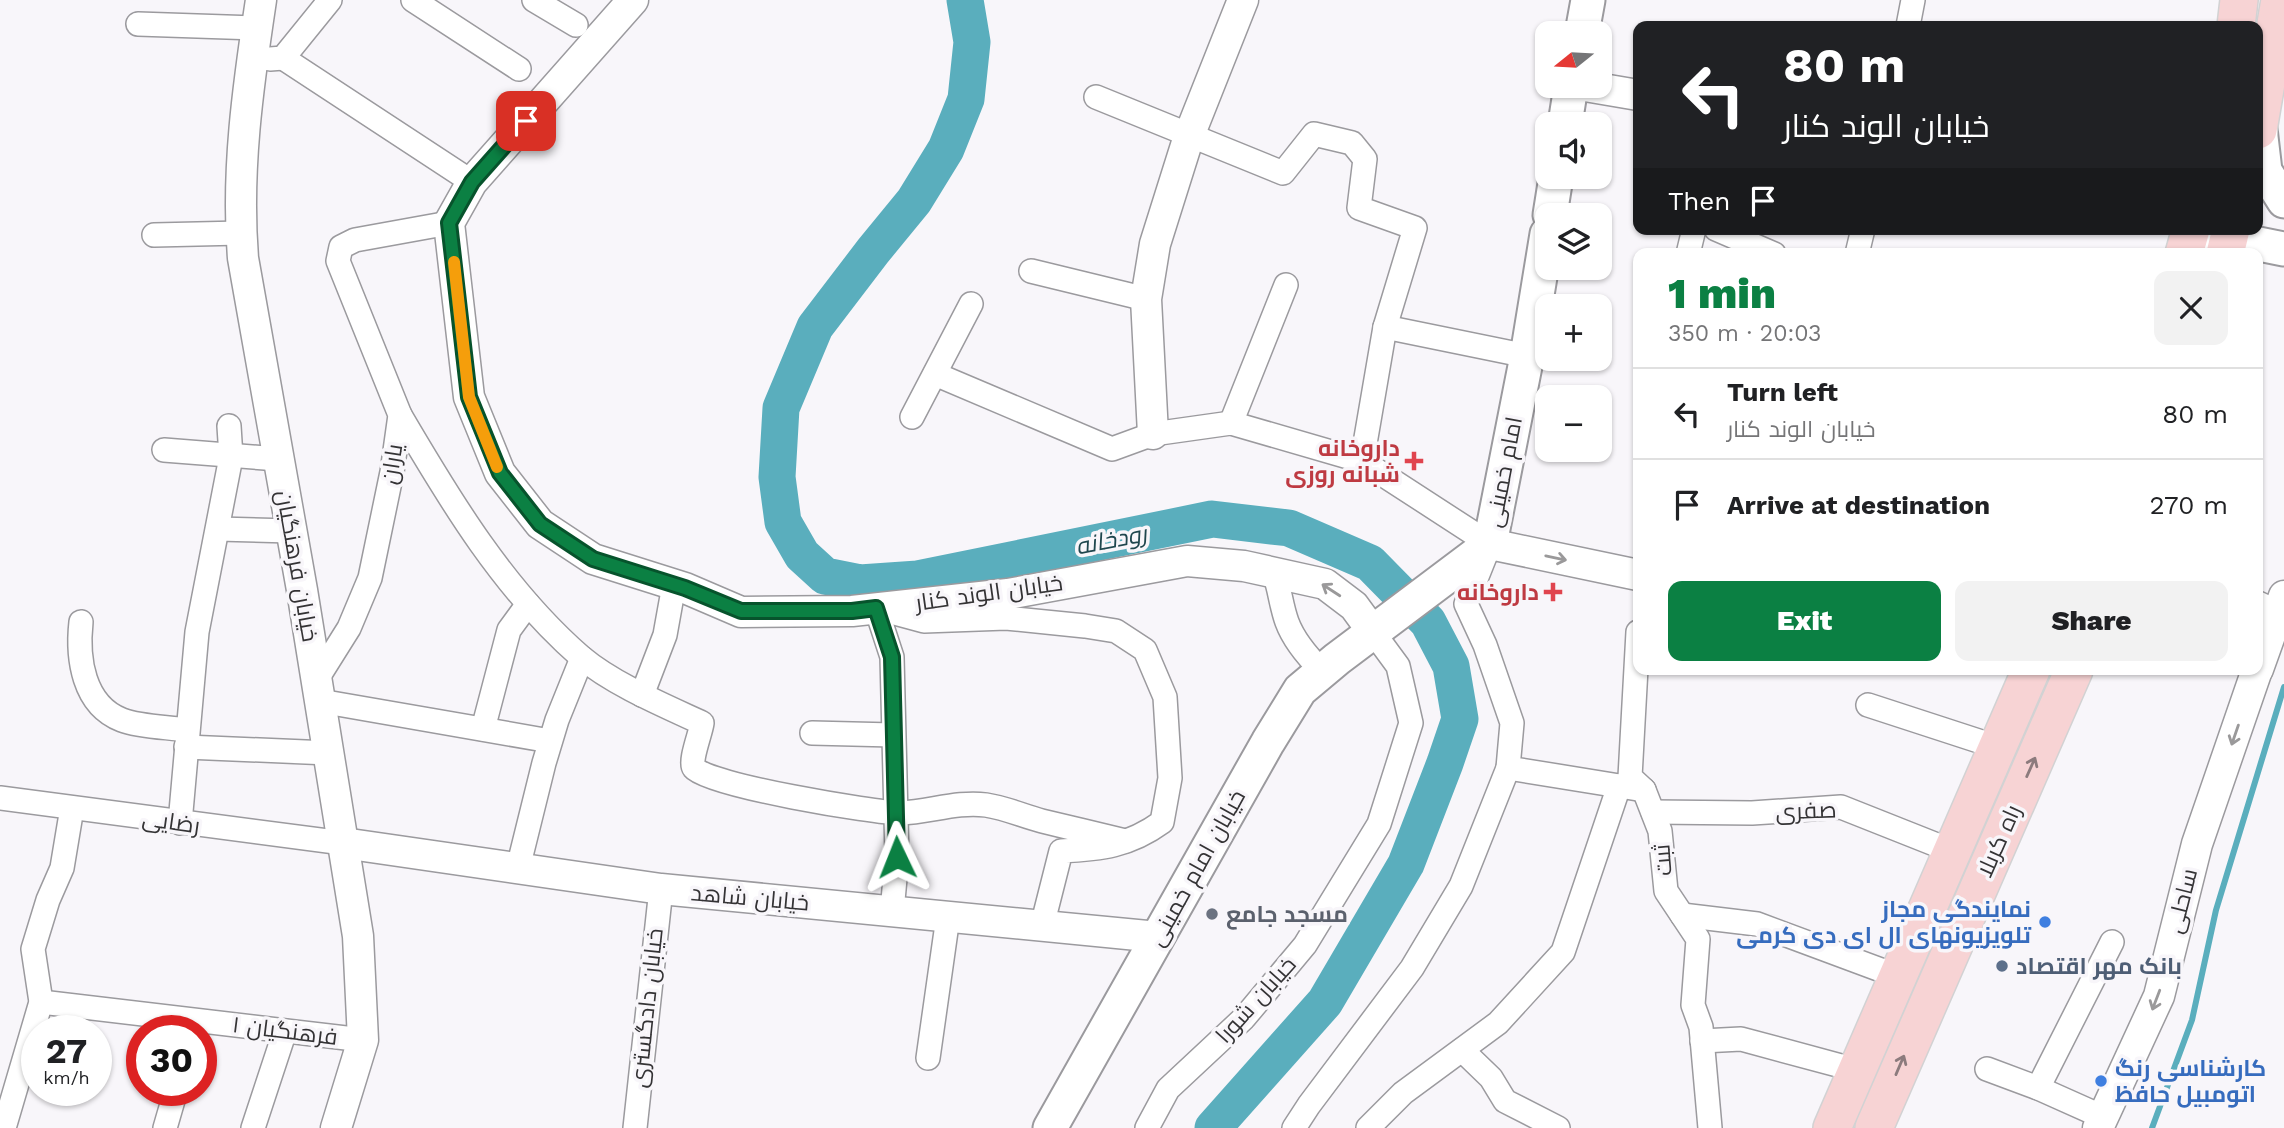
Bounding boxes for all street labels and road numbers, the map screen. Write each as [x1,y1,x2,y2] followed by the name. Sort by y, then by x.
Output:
[1480,414,1530,530] street label: امام خمینی
[375,442,409,486] street label: یاران
[270,488,324,644] street label: خیابان فرهنگیان
[912,569,1064,617] street label: خیابان الوند کنار
[1143,785,1253,952] street label: خیابان امام خمینی
[1775,796,1837,826] street label: صفری
[1971,801,2027,881] street label: راه کربلا
[140,805,202,839] street label: رضایی
[1648,843,1678,877] street label: ثبت
[2161,866,2203,936] street label: ساحلی
[690,879,810,917] street label: خیابان شاهد
[625,927,669,1089] street label: خیابان دادگستری
[1210,951,1302,1049] street label: خیابان شورا
[231,1011,339,1051] street label: فرهنگیان ۱

